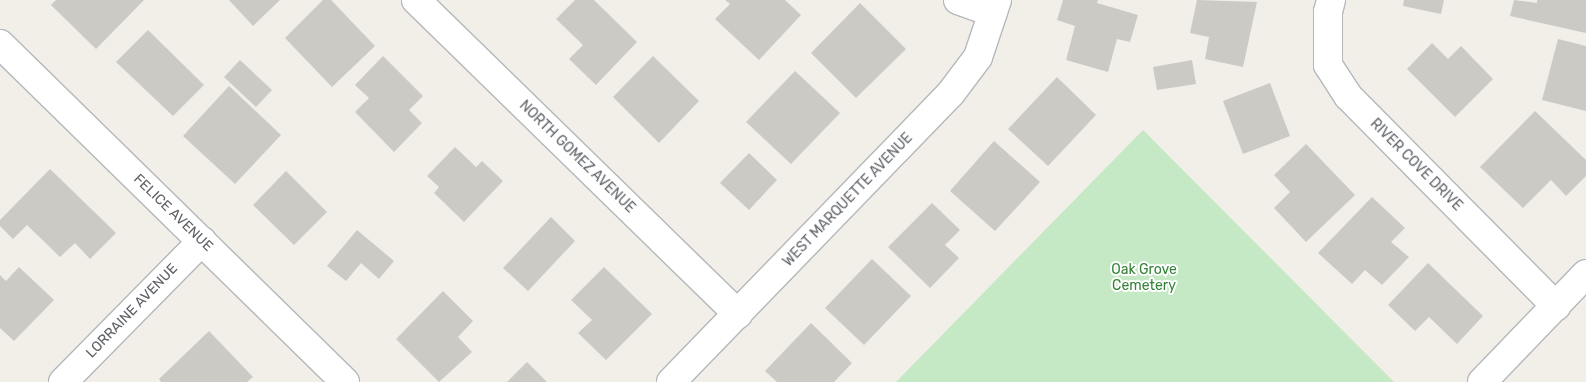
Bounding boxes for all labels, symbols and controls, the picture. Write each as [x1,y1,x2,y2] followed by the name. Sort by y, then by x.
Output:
[516,97,638,217] street label: NORTH GOMEZ AVENUE
[1367,116,1465,214] street label: RIVER COVE DRIVE
[780,130,916,270] street label: WEST MARQUETTE AVENUE
[130,171,216,255] street label: FELICE AVENUE
[83,260,181,362] street label: LORRAINE AVENUE
[1111,262,1177,294] park label: Oak Grove Cemetery

